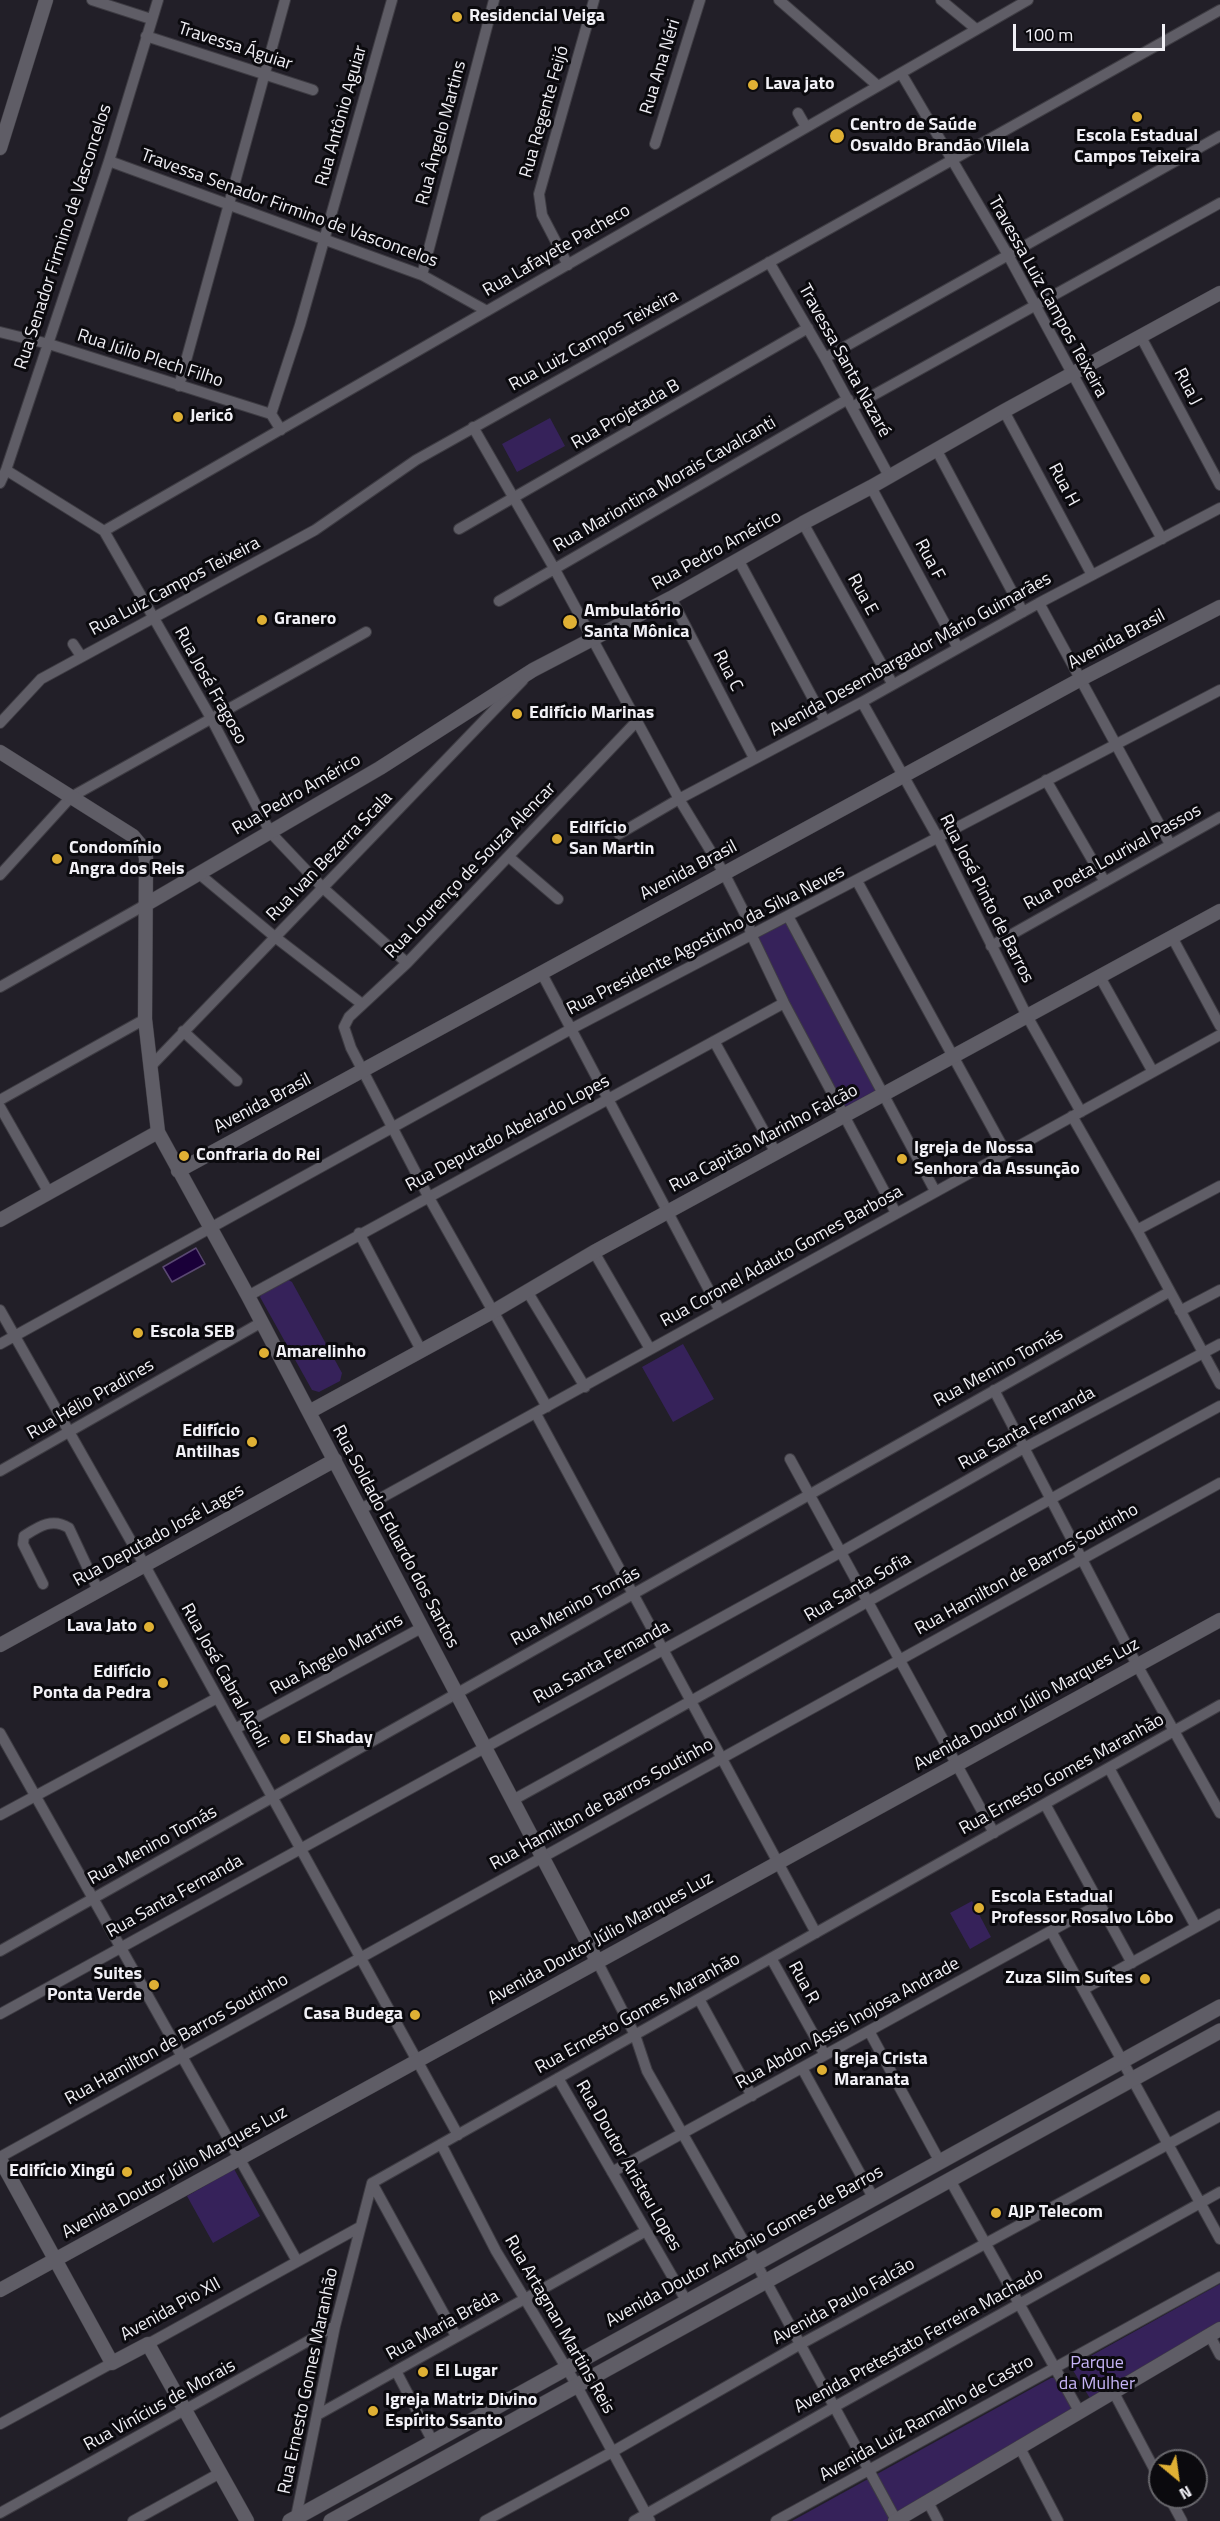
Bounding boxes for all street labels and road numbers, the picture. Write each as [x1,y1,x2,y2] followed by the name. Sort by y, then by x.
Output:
[636,17,686,117] street label: Rua Ana Néri
[175,18,295,76] street label: Travessa Águiar
[312,43,372,189] street label: Rua Antônio Aguiar
[516,43,574,181] street label: Rua Regente Feijó
[412,58,472,208] street label: Rua Ângelo Martins
[11,102,117,372] street label: Rua Senador Firmino de Vasconcelos
[137,145,441,273] street label: Travessa Senador Firmino de Vasconcelos
[983,193,1111,401] street label: Travessa Luiz Campos Teixeira
[480,200,634,302] street label: Rua Lafayete Pacheco
[793,281,895,441] street label: Travessa Santa Nazaré
[506,285,682,397] street label: Rua Luiz Campos Teixeira
[74,325,226,393] street label: Rua Júlio Plech Filho
[1168,365,1206,409] street label: Rua J
[568,375,684,455] street label: Rua Projetada B
[550,412,780,558] street label: Rua Mariontina Morais Cavalcanti
[1043,460,1083,510] street label: Rua H
[649,507,785,595] street label: Rua Pedro Américo
[86,533,264,641] street label: Rua Luiz Campos Teixeira
[909,536,949,584] street label: Rua F
[766,568,1056,742] street label: Avenida Desembargador Mário Guimarães
[842,571,882,619] street label: Rua E
[1065,605,1169,675] street label: Avenida Brasil
[169,624,251,748] street label: Rua José Fragoso
[708,647,746,695] street label: Rua C
[229,750,365,840] street label: Rua Pedro Américo
[381,778,561,964] street label: Rua Lourenço de Souza Alencar
[263,788,397,926] street label: Rua Ivan Bezerra Scala
[1020,800,1206,916] street label: Rua Poeta Lourival Passos
[934,811,1038,987] street label: Rua José Pinto de Barros
[637,836,741,906] street label: Avenida Brasil
[563,861,849,1021] street label: Rua Presidente Agostinho da Silva Neves
[211,1069,315,1139] street label: Avenida Brasil
[402,1071,614,1197] street label: Rua Deputado Abelardo Lopes
[666,1080,862,1198] street label: Rua Capitão Marinho Falcão
[657,1181,907,1333] street label: Rua Coronel Adauto Gomes Barbosa
[931,1324,1067,1412] street label: Rua Menino Tomás
[24,1355,158,1445] street label: Rua Hélio Pradines
[955,1383,1099,1475] street label: Rua Santa Fernanda
[327,1422,463,1652] street label: Rua Soldado Eduardo dos Santos
[70,1480,248,1592] street label: Rua Deputado José Lages
[912,1499,1142,1641] street label: Rua Hamilton de Barros Soutinho
[801,1549,915,1627] street label: Rua Santa Sofia
[508,1563,644,1651] street label: Rua Menino Tomás
[175,1600,273,1752] street label: Rua José Cabral Acioli
[267,1610,407,1700] street label: Rua Ângelo Martins
[530,1617,674,1709] street label: Rua Santa Fernanda
[911,1634,1143,1776] street label: Avenida Doutor Júlio Marques Luz
[956,1710,1168,1840] street label: Rua Ernesto Gomes Maranhão
[487,1734,717,1876] street label: Rua Hamilton de Barros Soutinho
[85,1802,221,1890] street label: Rua Menino Tomás
[103,1851,247,1943] street label: Rua Santa Fernanda
[485,1868,717,2010] street label: Avenida Doutor Júlio Marques Luz
[532,1949,744,2079] street label: Rua Ernesto Gomes Maranhão
[732,1953,964,2095] street label: Rua Abdon Assis Inojosa Andrade
[783,1958,823,2008] street label: Rua R
[62,1969,292,2111] street label: Rua Hamilton de Barros Soutinho
[570,2077,686,2255] street label: Rua Doutor Aristeu Lopes
[59,2102,291,2244] street label: Avenida Doutor Júlio Marques Luz
[602,2161,888,2333] street label: Avenida Doutor Antônio Gomes de Barros
[499,2232,619,2418] street label: Rua Artagnan Martins Reis
[769,2254,919,2350] street label: Avenida Paulo Falcão
[791,2263,1047,2419] street label: Avenida Pretestato Ferreira Machado
[274,2266,344,2496] street label: Rua Ernesto Gomes Maranhão
[117,2274,225,2346] street label: Avenida Pio XII
[383,2286,503,2366] street label: Rua Maria Brêda
[816,2351,1038,2487] street label: Avenida Luiz Ramalho de Castro
[80,2355,240,2457] street label: Rua Vinícius de Morais

